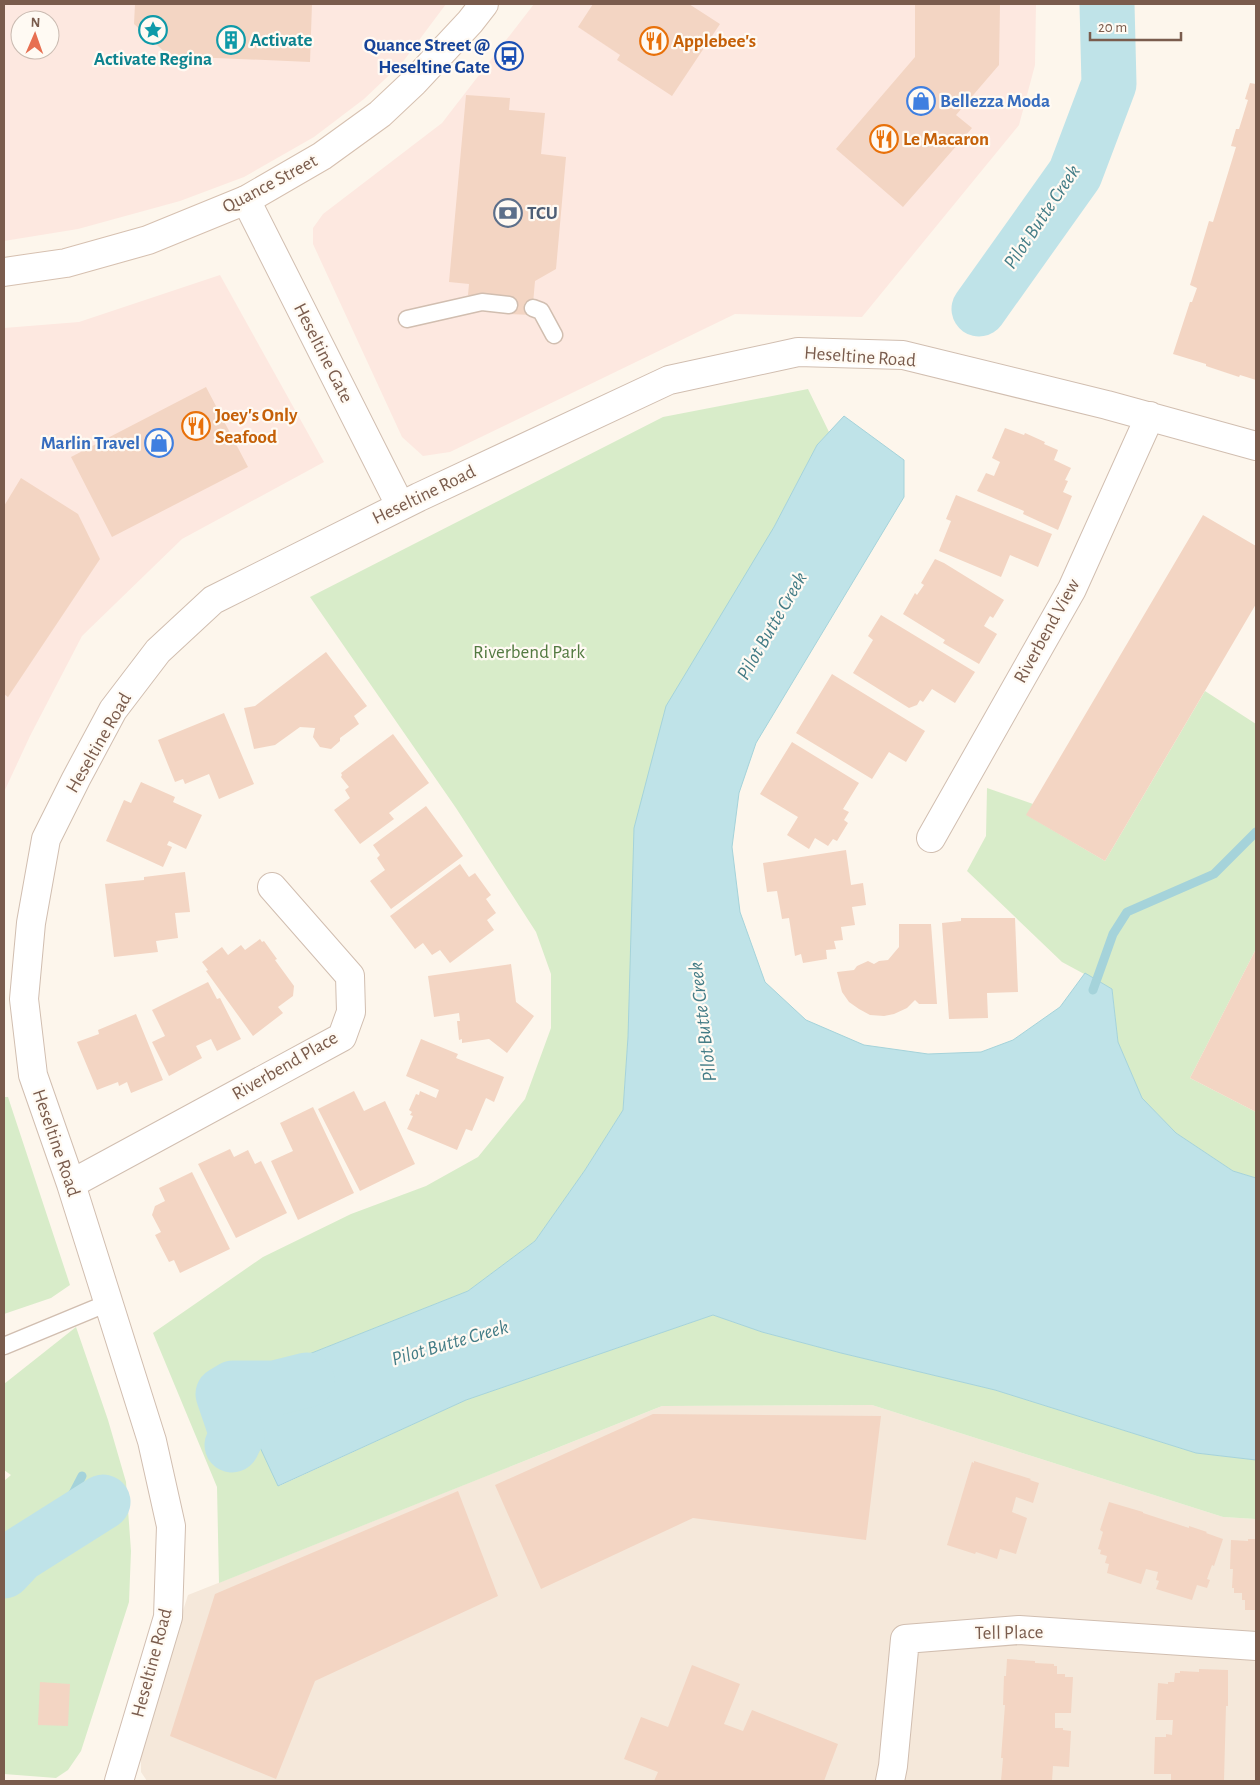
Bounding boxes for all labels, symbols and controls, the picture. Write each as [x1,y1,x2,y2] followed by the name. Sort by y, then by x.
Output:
[10,10,60,60] north arrow
[1090,10,1181,42] scale bar
[138,15,168,45] place icon: Activate Regina
[30,16,41,30] text: N
[1098,20,1127,35] text: 20 m
[216,25,246,55] building icon: Activate
[639,26,669,56] restaurant icon: Applebee's
[250,31,312,50] place label: Activate
[673,32,756,51] place label: Applebee's
[364,36,490,77] place label: Quance Street @ Heseltine Gate
[494,41,524,71] bus stop icon: Quance Street @ Heseltine Gate
[94,50,212,69] place label: Activate Regina
[906,86,936,116] shop icon: Bellezza Moda
[940,92,1050,111] place label: Bellezza Moda
[869,124,899,154] restaurant icon: Le Macaron
[903,130,989,149] place label: Le Macaron
[220,151,320,217] street label: Quance Street
[1000,161,1084,273] water label: Pilot Butte Creek
[493,198,523,228] bank icon: TCU
[527,204,558,223] place label: TCU
[290,300,356,406] street label: Heseltine Gate
[803,344,917,370] street label: Heseltine Road
[215,406,298,447] place label: Joey's Only Seafood
[181,411,211,441] restaurant icon: Joey's Only Seafood
[144,428,174,458] shop icon: Marlin Travel
[41,434,140,453] place label: Marlin Travel
[369,462,479,528] street label: Heseltine Road
[733,569,811,683] water label: Pilot Butte Creek
[1011,576,1084,686] street label: Riverbend View
[473,643,585,662] park label: Riverbend Park
[63,690,135,796] street label: Heseltine Road
[686,961,720,1083] water label: Pilot Butte Creek
[229,1028,341,1104] street label: Riverbend Place
[29,1087,83,1199] street label: Heseltine Road
[389,1317,511,1369] water label: Pilot Butte Creek
[128,1606,176,1720] street label: Heseltine Road
[974,1623,1044,1643] street label: Tell Place

